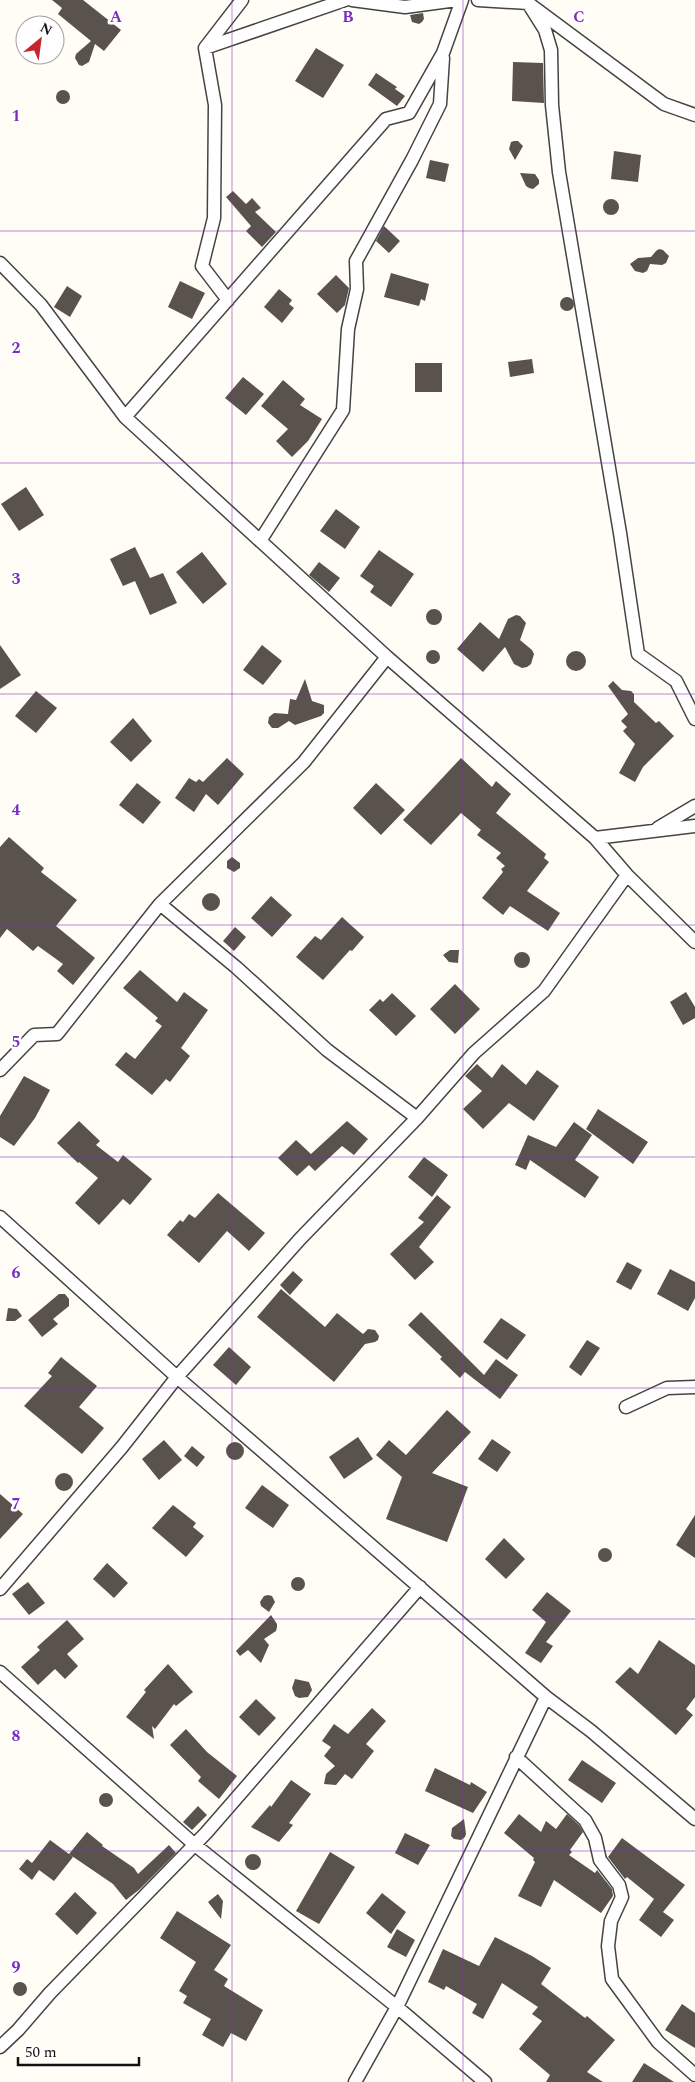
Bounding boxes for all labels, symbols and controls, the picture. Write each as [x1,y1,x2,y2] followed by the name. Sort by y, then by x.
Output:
[110,5,123,29] text: A
[342,5,354,29] text: B
[573,5,585,29] text: C
[15,15,65,65] north arrow
[36,17,56,41] text: N
[12,104,20,128] text: 1
[12,336,21,360] text: 2
[12,567,21,591] text: 3
[12,798,21,822] text: 4
[12,1030,20,1054] text: 5
[12,1261,21,1285] text: 6
[12,1492,21,1516] text: 7
[12,1724,21,1748] text: 8
[12,1955,21,1979] text: 9
[18,2034,139,2066] scale bar
[25,2041,57,2064] text: 50 m

